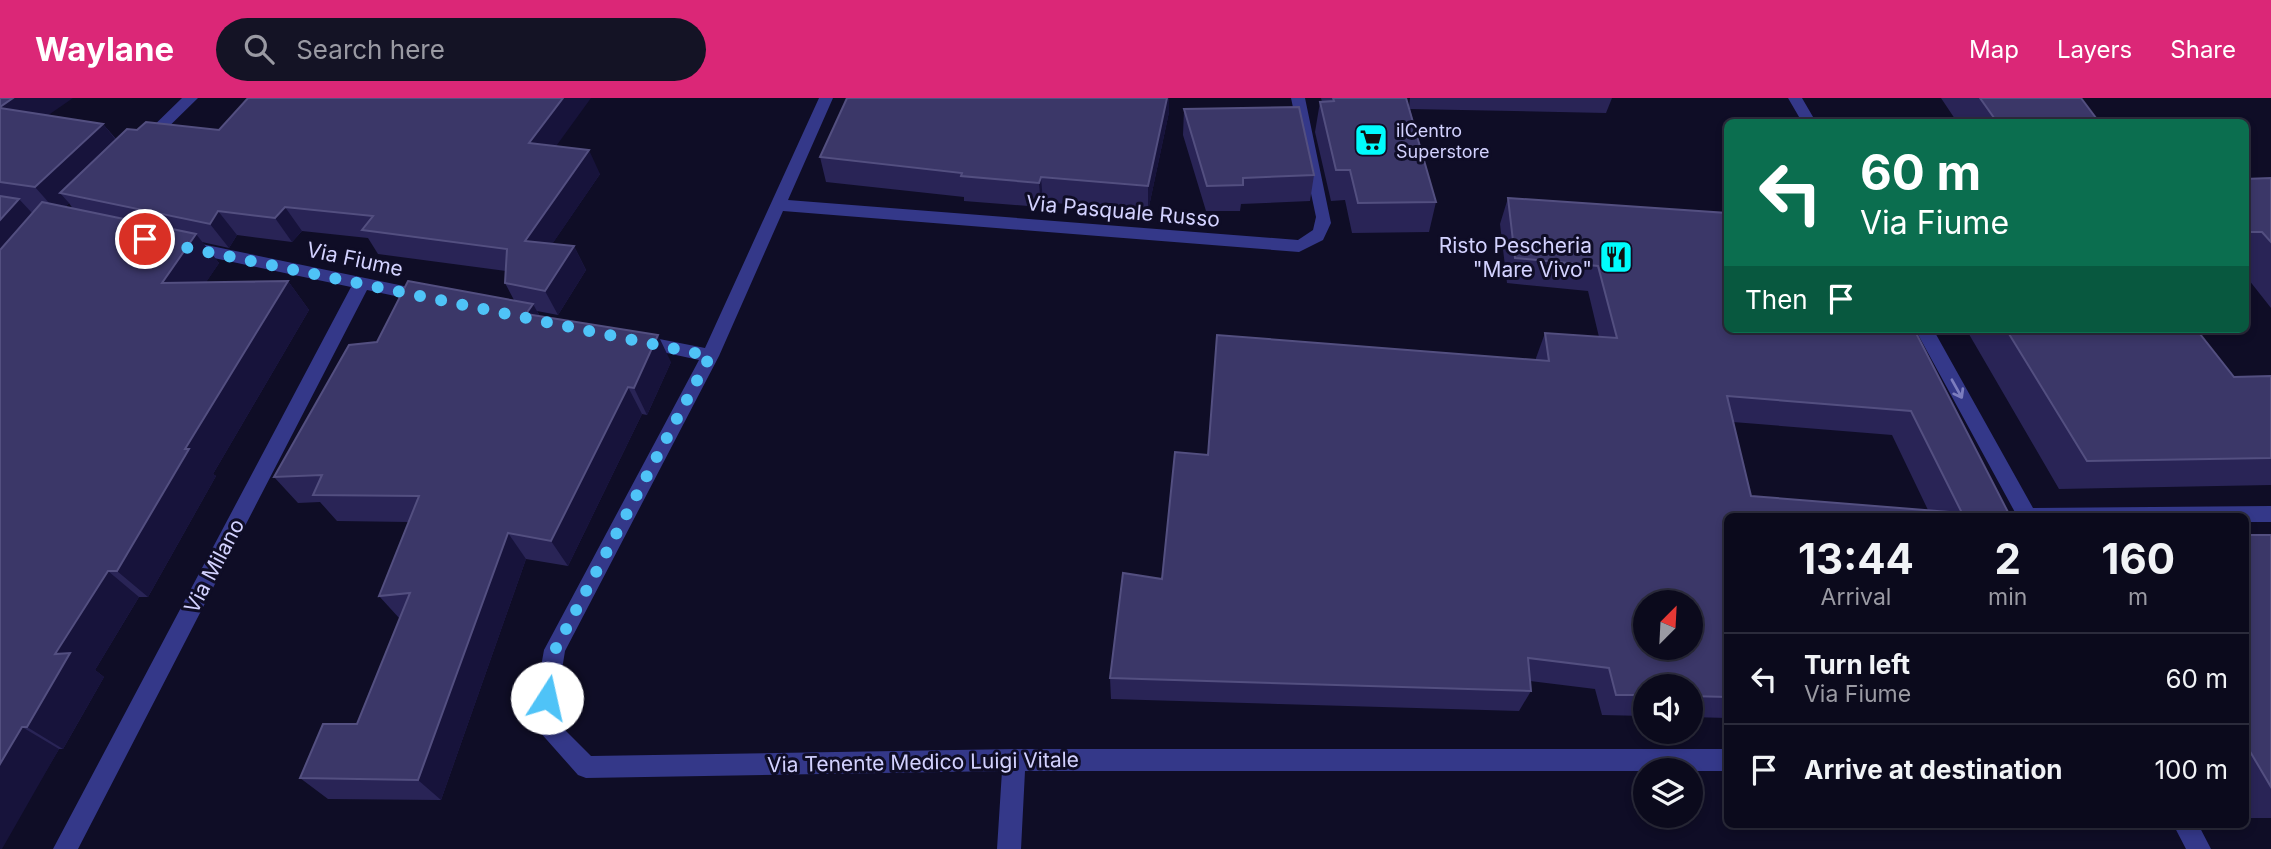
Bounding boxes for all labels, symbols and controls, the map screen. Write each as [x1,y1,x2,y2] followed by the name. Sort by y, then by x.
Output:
[216,18,706,81] search box
[35,29,174,69] text: Waylane
[240,30,278,68] icon: search
[296,34,445,65] text: Search here
[1969,35,2019,64] text: Map
[2057,35,2132,64] text: Layers
[2170,35,2236,64] text: Share
[1396,120,1489,162] place label: ilCentro Superstore
[1352,121,1390,159] supermarket icon: ilCentro Superstore
[1860,143,1981,202] text: 60 m
[1745,147,1836,238] icon: left
[1025,190,1221,232] street label: Via Pasquale Russo
[1860,203,2009,242] text: Via Fiume
[115,209,175,269] pin
[126,220,164,258] icon: arrive
[1439,233,1592,282] place label: Risto Pescheria "Mare Vivo"
[305,237,405,281] street label: Via Fiume
[1597,238,1635,276] restaurant icon: Risto Pescheria "Mare Vivo"
[1822,280,1860,318] icon: arrive
[1745,284,1808,315] text: Then
[1950,378,1964,398] one-way arrow
[179,515,249,617] street label: Via Milano
[1798,533,1914,584] text: 13:44
[1994,533,2021,584] text: 2
[2101,533,2175,584] text: 160
[1821,583,1891,611] text: Arrival
[1988,583,2027,611] text: min
[2128,583,2148,611] text: m
[1633,590,1703,660] north arrow
[1633,590,1703,828] map controls
[1804,649,1910,680] text: Turn left
[1745,660,1783,698] icon: left
[510,661,584,735] position arrow
[2165,663,2228,694] text: 60 m
[1633,674,1703,744] button: sound
[1804,680,1911,708] text: Via Fiume
[767,747,1079,777] street label: Via Tenente Medico Luigi Vitale
[1745,751,1783,789] icon: arrive
[1804,754,2063,785] text: Arrive at destination
[2155,754,2228,785] text: 100 m
[1633,758,1703,828] button: layers

